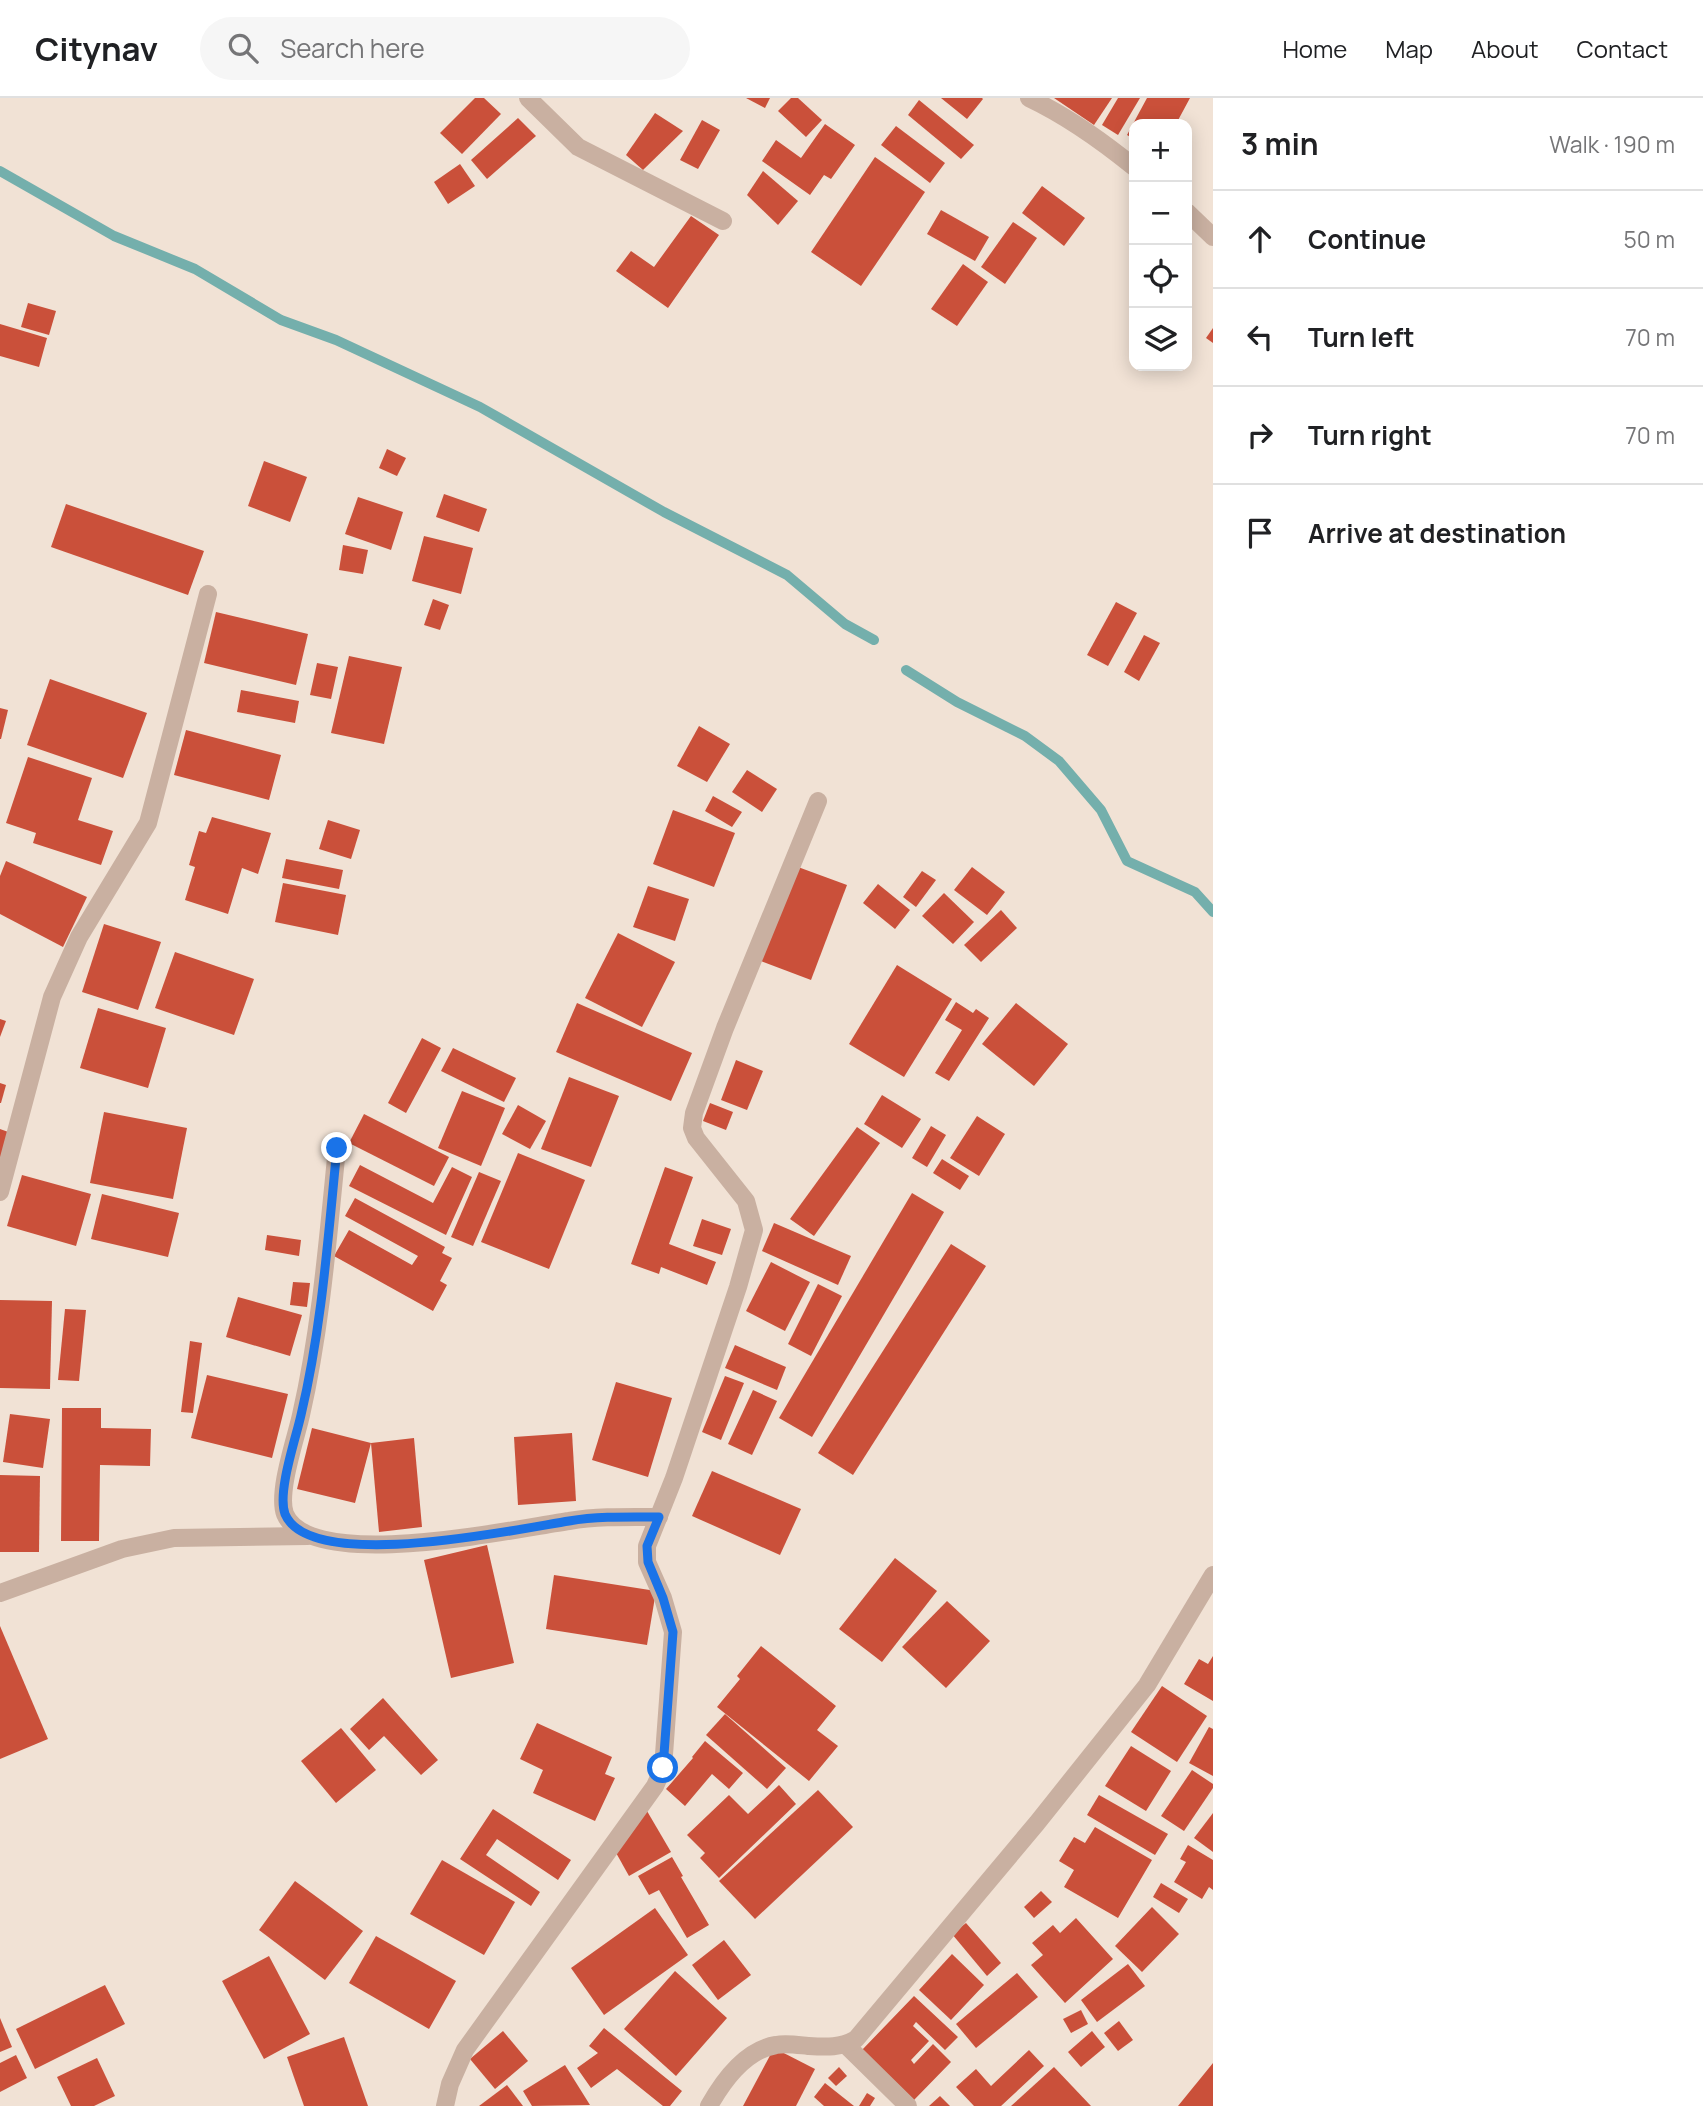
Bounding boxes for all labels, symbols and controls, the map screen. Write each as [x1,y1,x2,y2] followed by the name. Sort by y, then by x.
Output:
[200,17,690,80] search box
[35,26,158,71] text: Citynav
[224,29,262,67] icon: search
[280,30,425,66] text: Search here
[1282,32,1347,65] text: Home
[1385,32,1433,65] text: Map
[1471,32,1539,65] text: About
[1577,32,1668,65] text: Contact
[1129,119,1192,371] map controls
[1129,119,1192,182] button: +
[1241,123,1319,164] text: 3 min
[1549,128,1675,160] text: Walk · 190 m
[1129,182,1192,245] button: −
[1241,220,1279,258] icon: ahead
[1308,221,1426,257] text: Continue
[1624,223,1675,255] text: 50 m
[1129,245,1192,308] button: locate
[1129,308,1192,371] button: layers
[1241,318,1279,356] icon: left
[1308,319,1415,355] text: Turn left
[1625,321,1675,353] text: 70 m
[1241,416,1279,454] icon: right
[1308,417,1432,453] text: Turn right
[1625,419,1675,451] text: 70 m
[1241,514,1279,552] icon: arrive
[1308,515,1566,551] text: Arrive at destination
[321,1132,352,1163] route end
[647,1752,678,1783] route start

